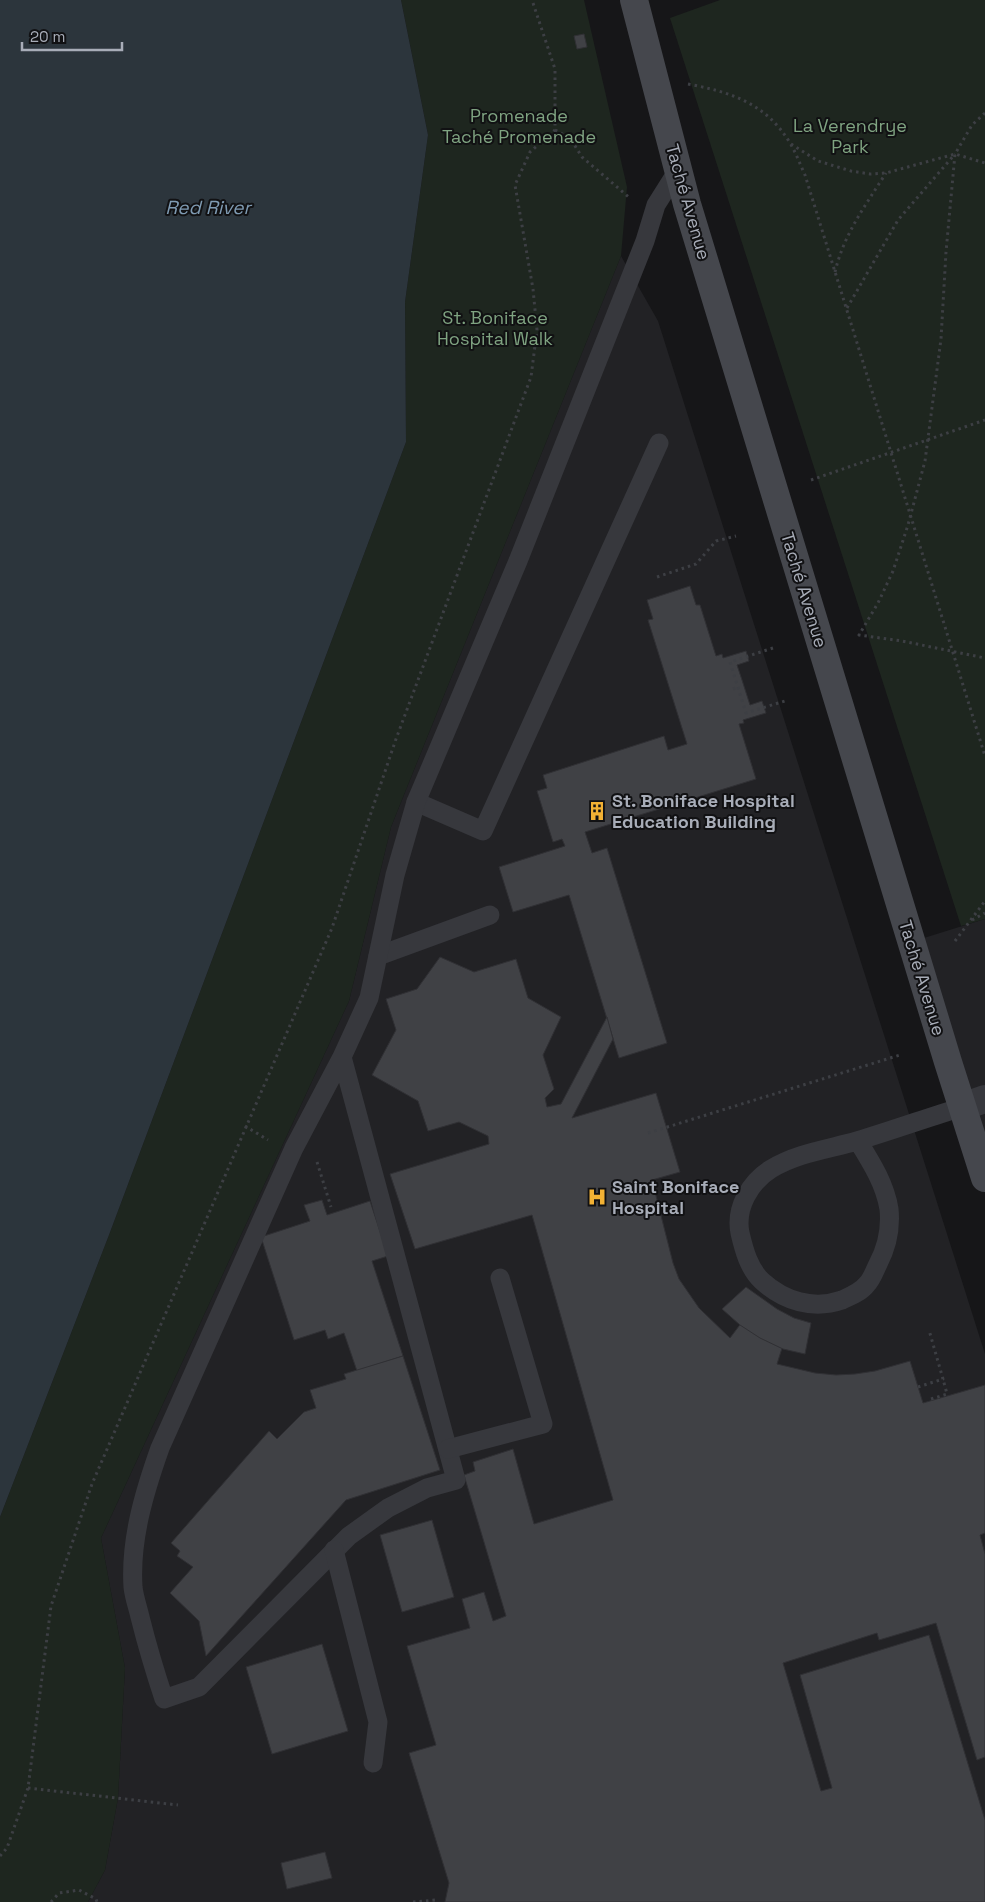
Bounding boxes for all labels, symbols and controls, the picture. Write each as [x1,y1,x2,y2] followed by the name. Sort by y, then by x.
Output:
[22,20,122,52] scale bar
[30,27,65,46] text: 20 m
[442,104,596,148] park label: Promenade Taché Promenade
[793,114,907,158] park label: La Verendrye Park
[661,141,716,262] street label: Taché Avenue
[165,195,252,220] water label: Red River
[437,306,553,350] park label: St. Boniface Hospital Walk
[776,529,833,650] street label: Taché Avenue
[612,789,795,833] place label: St. Boniface Hospital Education Building
[586,800,608,822] building icon: St. Boniface Hospital Education Building
[894,917,951,1038] street label: Taché Avenue
[612,1175,739,1219] place label: Saint Boniface Hospital
[586,1186,608,1208] hospital icon: Saint Boniface Hospital

